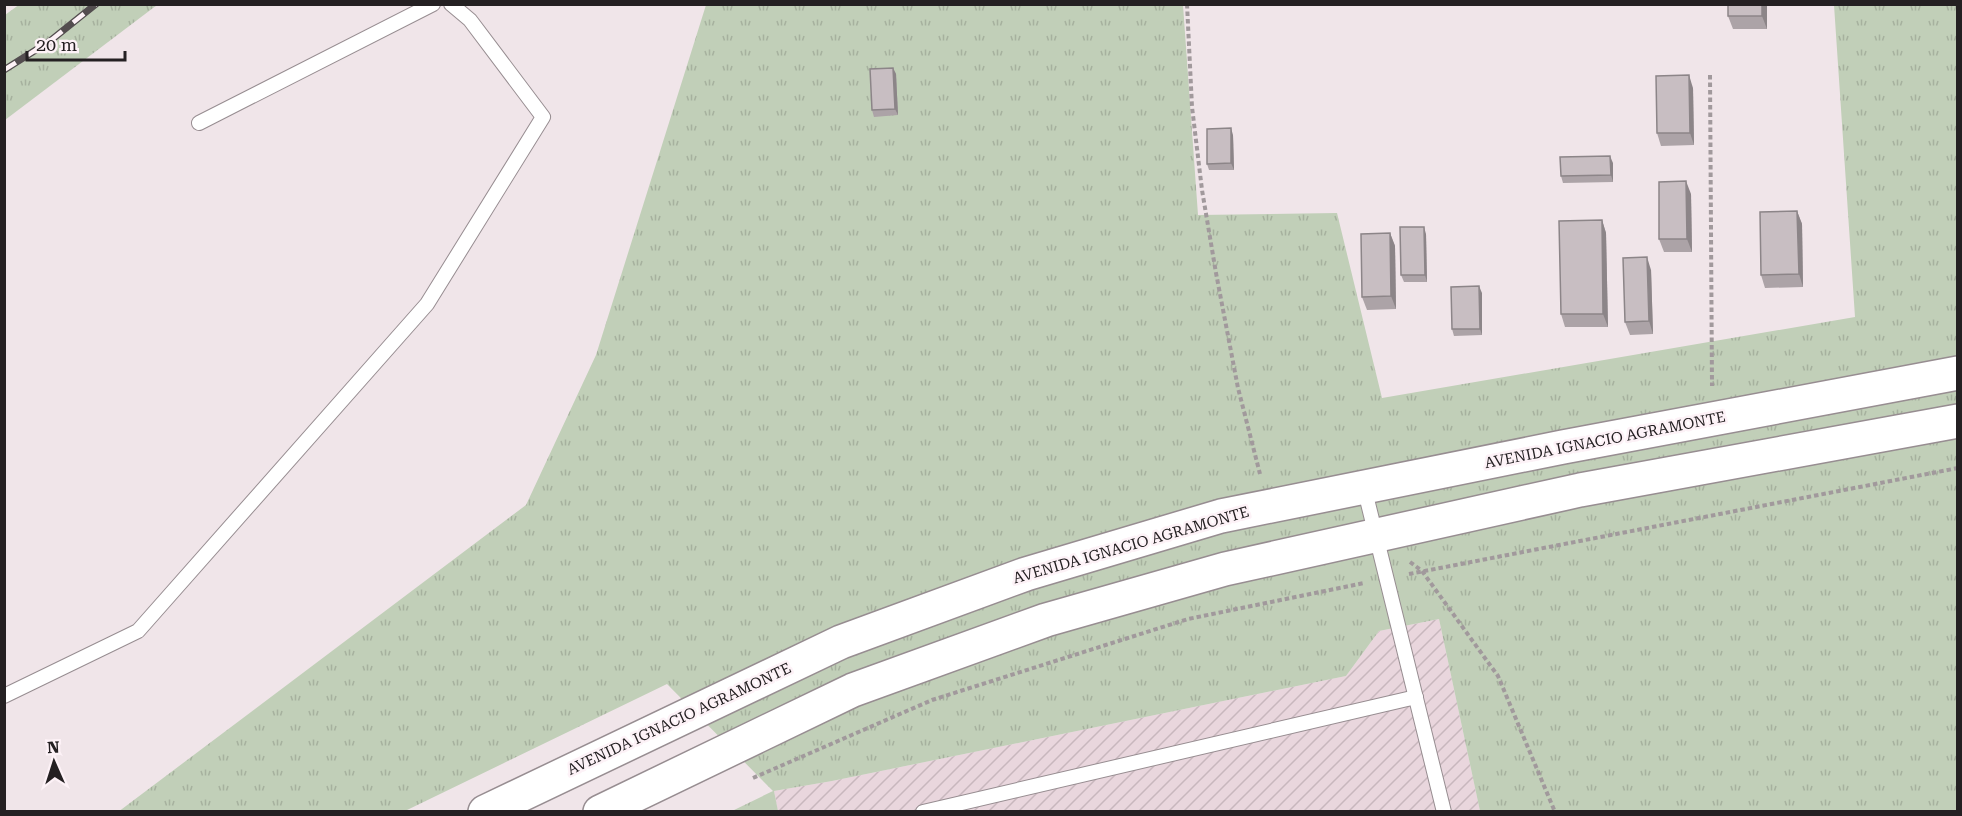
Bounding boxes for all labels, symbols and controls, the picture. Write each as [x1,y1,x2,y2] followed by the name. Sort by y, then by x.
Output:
[27,24,124,62] scale bar
[36,34,77,55] text: 20 m
[1483,408,1727,472] street label: AVENIDA IGNACIO AGRAMONTE
[1011,503,1251,587] street label: AVENIDA IGNACIO AGRAMONTE
[564,659,794,779] street label: AVENIDA IGNACIO AGRAMONTE
[24,732,84,792] north arrow
[47,738,60,757] text: N

